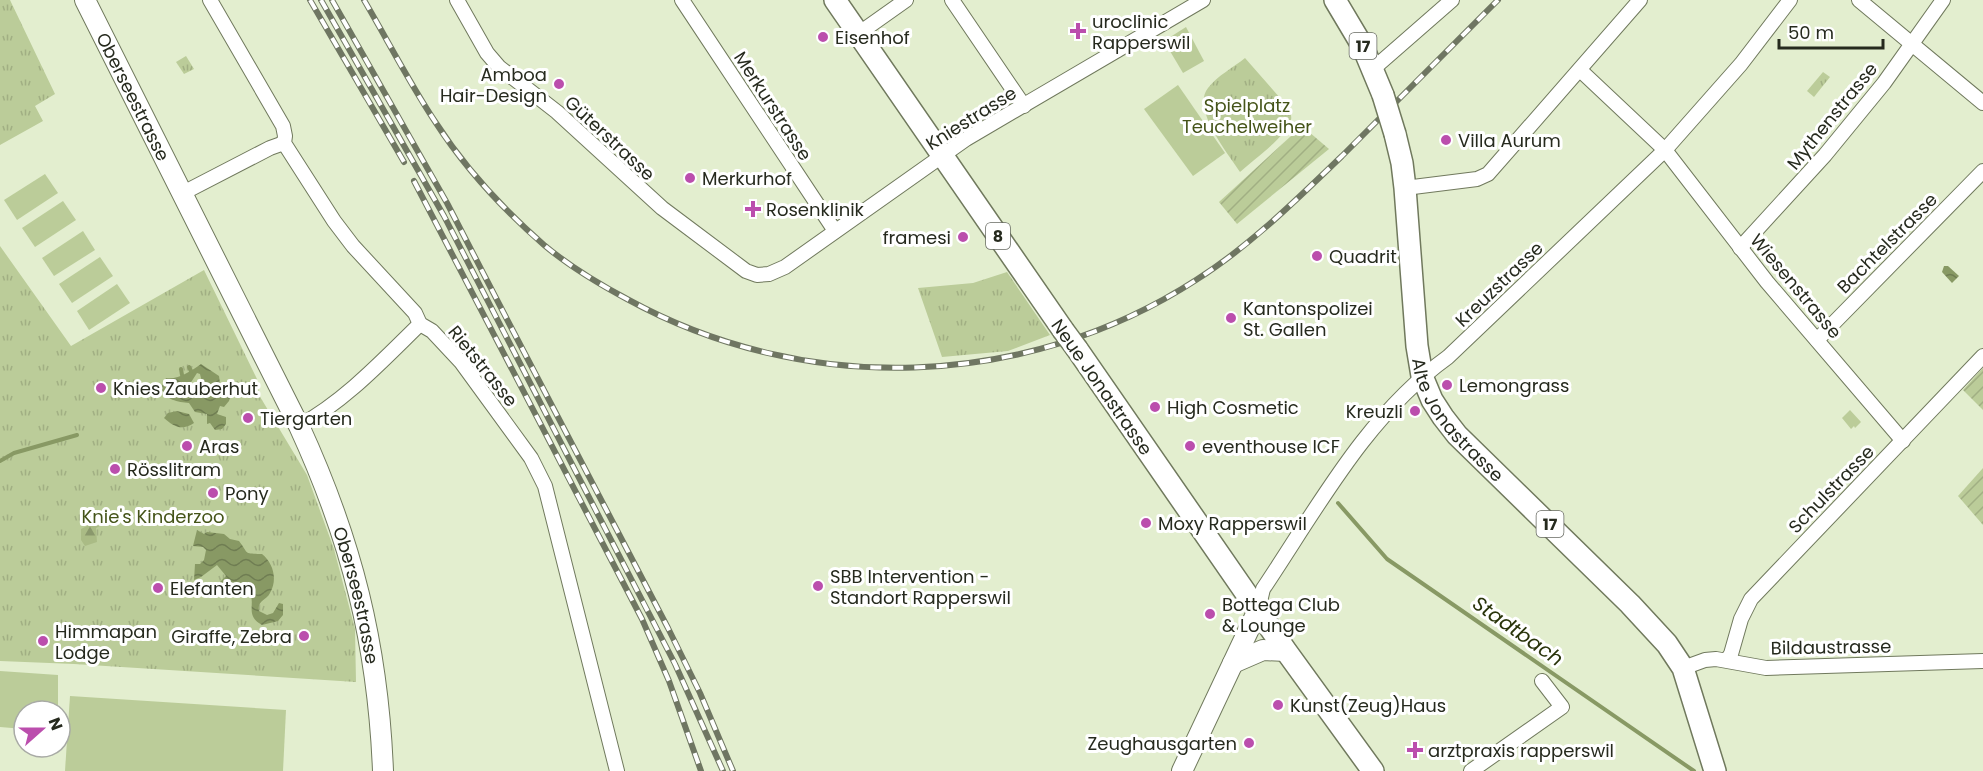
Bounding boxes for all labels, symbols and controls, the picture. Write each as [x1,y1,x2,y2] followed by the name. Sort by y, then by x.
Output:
[1092,9,1190,55] place label: uroclinic Rapperswil
[1779,12,1882,50] scale bar
[1788,20,1834,45] text: 50 m
[1069,22,1087,40] marker: uroclinic Rapperswil
[835,25,910,50] place label: Eisenhof
[91,28,176,165] street label: Oberseestrasse
[816,30,830,44] marker: Eisenhof
[1350,33,1376,59] road number: 17
[728,46,818,166] street label: Merkurstrasse
[1781,57,1883,175] street label: Mythenstrasse
[440,62,547,108] place label: Amboa Hair-Design
[552,77,566,91] marker: Amboa Hair-Design
[921,80,1021,156] street label: Kniestrasse
[560,90,660,186] street label: Güterstrasse
[1182,93,1312,139] park label: Spielplatz Teuchelweiher
[1458,128,1561,153] place label: Villa Aurum
[1439,133,1453,147] marker: Villa Aurum
[702,166,792,191] place label: Merkurhof
[683,171,697,185] marker: Merkurhof
[1831,187,1943,299] street label: Bachtelstrasse
[766,197,865,222] place label: Rosenklinik
[744,200,762,218] marker: Rosenklinik
[986,223,1010,249] road number: 8
[883,225,951,250] place label: framesi
[1745,228,1847,344] street label: Wiesenstrasse
[956,230,970,244] marker: framesi
[1450,236,1548,332] street label: Kreuzstrasse
[1329,244,1397,269] place label: Quadrit
[1310,249,1324,263] marker: Quadrit
[1243,296,1373,342] place label: Kantonspolizei St. Gallen
[1224,311,1238,325] marker: Kantonspolizei St. Gallen
[1046,314,1158,460] street label: Neue Jonastrasse
[442,320,524,412] street label: Rietstrasse
[1407,356,1510,487] street label: Alte Jonastrasse
[1459,373,1569,398] place label: Lemongrass
[113,376,258,401] place label: Knies Zauberhut
[1440,378,1454,392] marker: Lemongrass
[94,381,108,395] marker: Knies Zauberhut
[1167,395,1299,420] place label: High Cosmetic
[1346,399,1403,424] place label: Kreuzli
[1148,400,1162,414] marker: High Cosmetic
[1408,404,1422,418] marker: Kreuzli
[260,406,352,431] place label: Tiergarten
[241,411,255,425] marker: Tiergarten
[199,434,239,459] place label: Aras
[1202,434,1340,459] place label: eventhouse ICF
[180,439,194,453] marker: Aras
[1183,439,1197,453] marker: eventhouse ICF
[1782,439,1880,539] street label: Schulstrasse
[127,457,221,482] place label: Rösslitram
[108,462,122,476] marker: Rösslitram
[225,481,269,506] place label: Pony
[206,486,220,500] marker: Pony
[82,504,224,529] park label: Knie's Kinderzoo
[1158,511,1307,536] place label: Moxy Rapperswil
[1536,511,1564,537] road number: 17
[1139,516,1153,530] marker: Moxy Rapperswil
[328,523,385,666] street label: Oberseestrasse
[830,564,1011,610] place label: SBB Intervention - Standort Rapperswil
[170,576,254,601] place label: Elefanten
[811,579,825,593] marker: SBB Intervention - Standort Rapperswil
[151,581,165,595] marker: Elefanten
[1467,589,1569,673] water label: Stadtbach
[1222,592,1340,638] place label: Bottega Club & Lounge
[1203,607,1217,621] marker: Bottega Club & Lounge
[55,619,157,665] place label: Himmapan Lodge
[171,624,292,649] place label: Giraffe, Zebra
[297,629,311,643] marker: Giraffe, Zebra
[1771,633,1891,661] street label: Bildaustrasse
[36,634,50,648] marker: Himmapan Lodge
[1290,693,1446,718] place label: Kunst(Zeug)Haus
[1271,698,1285,712] marker: Kunst(Zeug)Haus
[12,699,72,759] north arrow
[43,714,68,734] text: N
[1088,731,1237,756] place label: Zeughausgarten
[1242,736,1256,750] marker: Zeughausgarten
[1428,738,1614,763] place label: arztpraxis rapperswil
[1406,741,1424,759] marker: arztpraxis rapperswil

